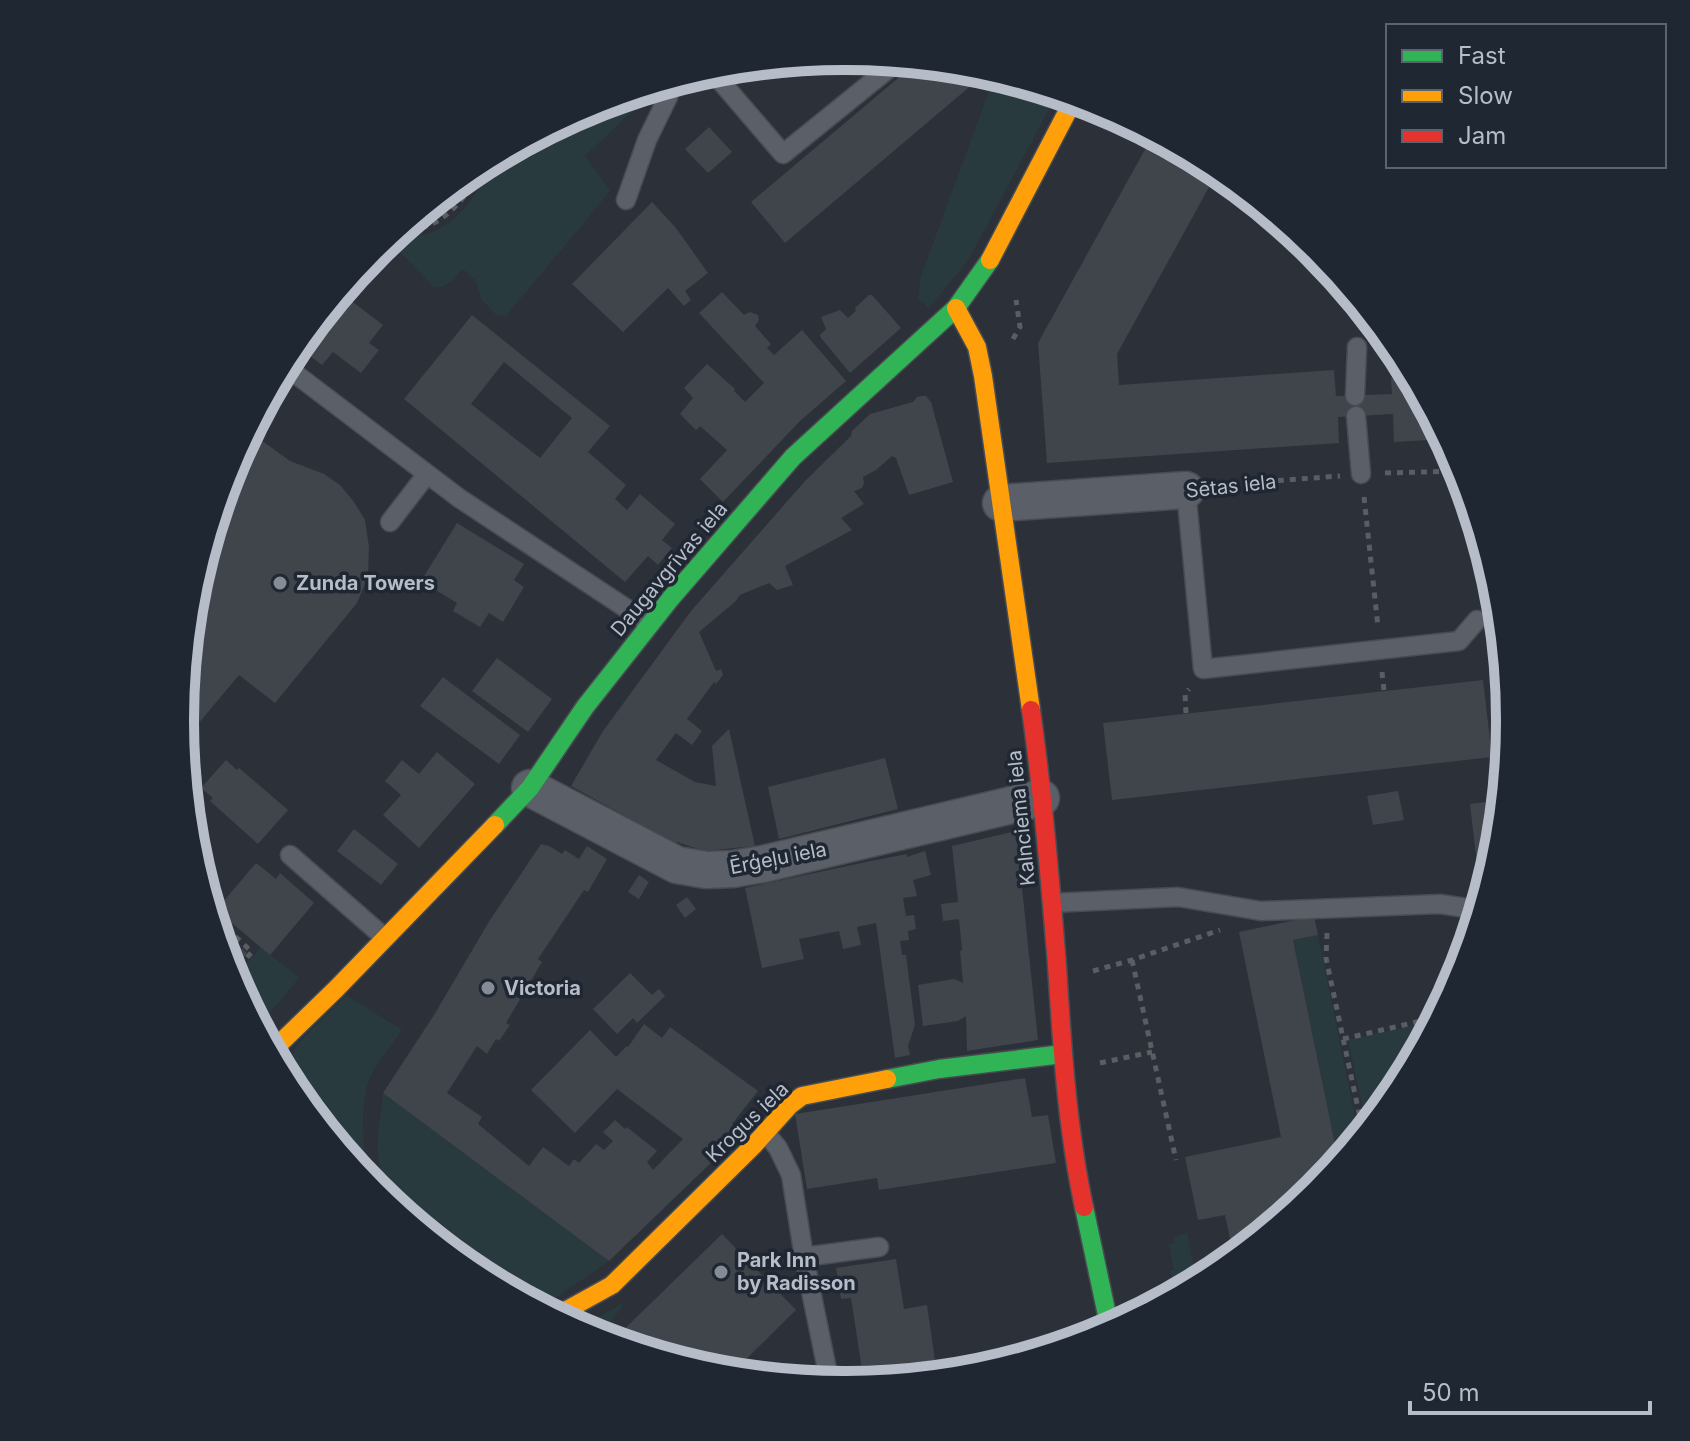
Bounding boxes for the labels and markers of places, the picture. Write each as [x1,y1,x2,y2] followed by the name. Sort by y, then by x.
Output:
[296,571,435,595] place label: Zunda Towers
[271,574,289,592] marker: Zunda Towers
[504,976,581,1000] place label: Victoria
[479,979,497,997] marker: Victoria
[737,1248,856,1295] place label: Park Inn by Radisson
[712,1263,730,1281] marker: Park Inn by Radisson

